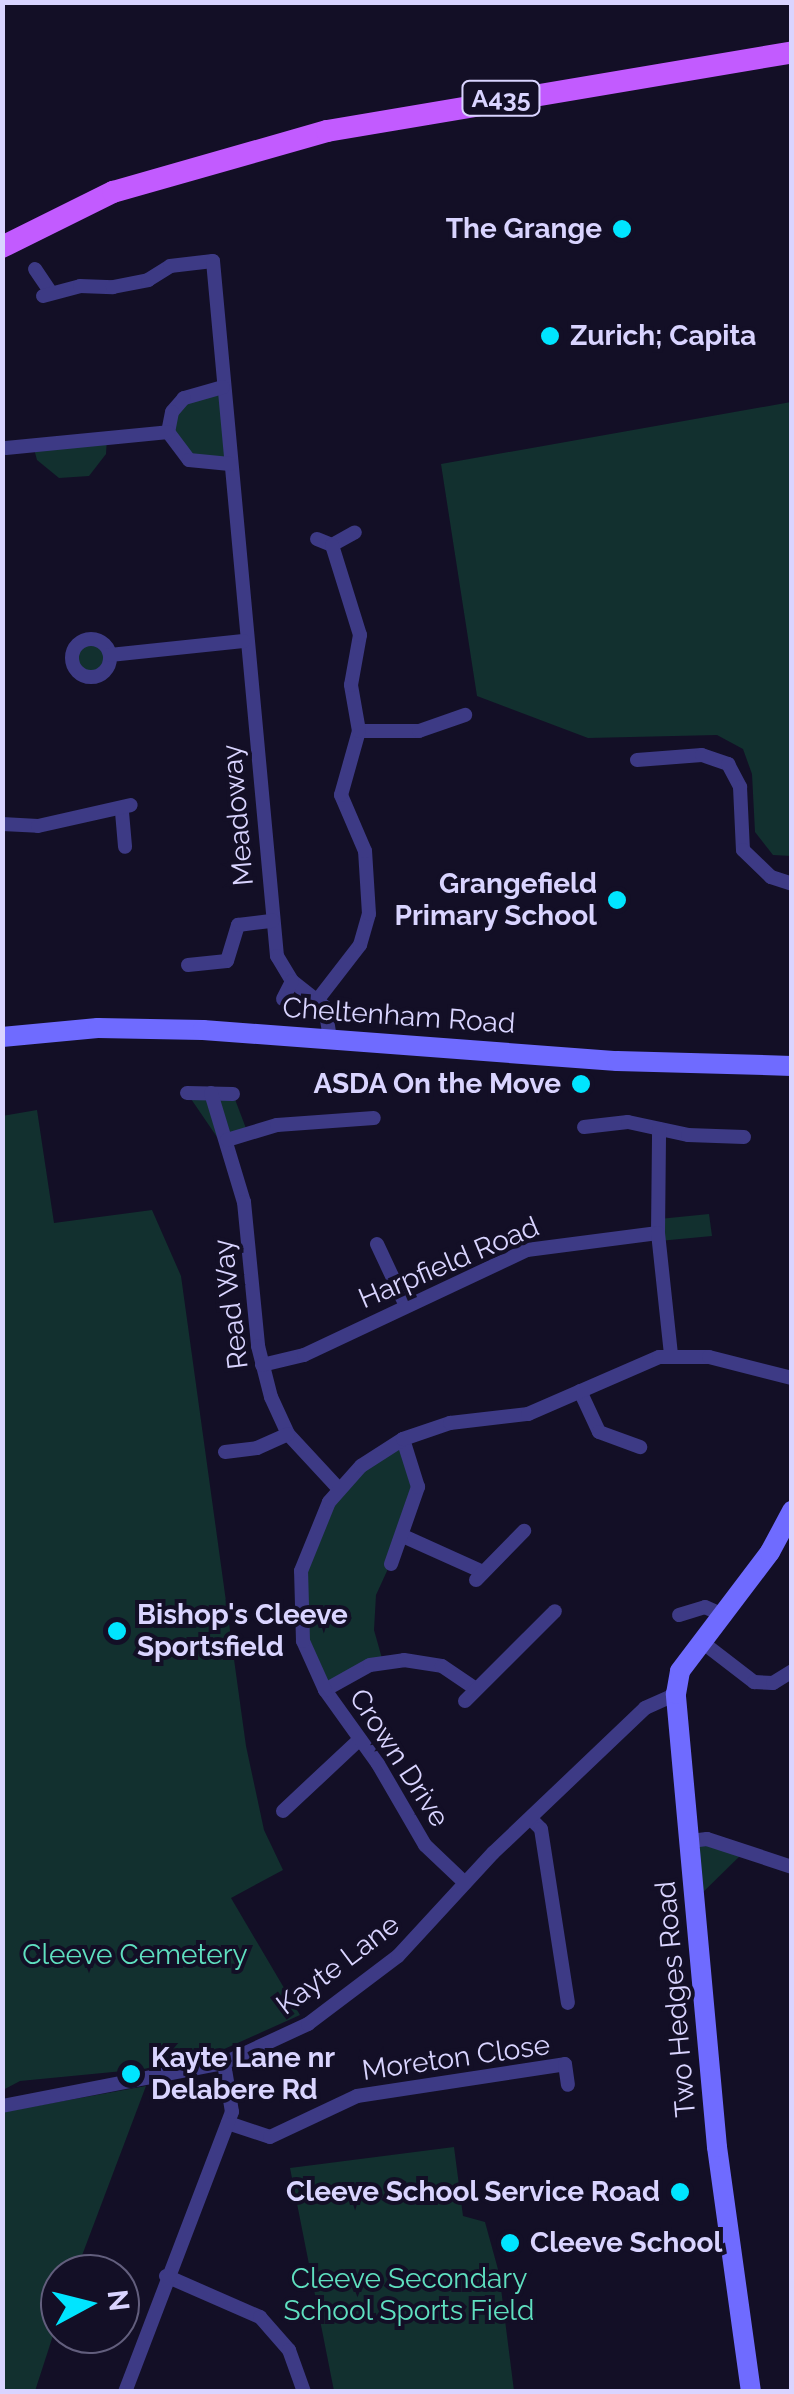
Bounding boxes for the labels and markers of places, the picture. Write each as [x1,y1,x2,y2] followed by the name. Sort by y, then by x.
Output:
[446,212,602,246] place label: The Grange
[611,218,633,240] marker: The Grange
[570,319,756,353] place label: Zurich; Capita
[539,325,561,347] marker: Zurich; Capita
[394,867,597,933] place label: Grangefield Primary School
[606,889,628,911] marker: Grangefield Primary School
[313,1067,561,1101] place label: ASDA On the Move
[570,1073,592,1095] marker: ASDA On the Move
[137,1598,348,1664] place label: Bishop's Cleeve Sportsfield
[106,1620,128,1642] marker: Bishop's Cleeve Sportsfield
[151,2041,335,2107] place label: Kayte Lane nr Delabere Rd
[120,2063,142,2085] marker: Kayte Lane nr Delabere Rd
[285,2175,660,2209] place label: Cleeve School Service Road
[669,2181,691,2203] marker: Cleeve School Service Road
[530,2226,722,2260] place label: Cleeve School
[499,2232,521,2254] marker: Cleeve School

